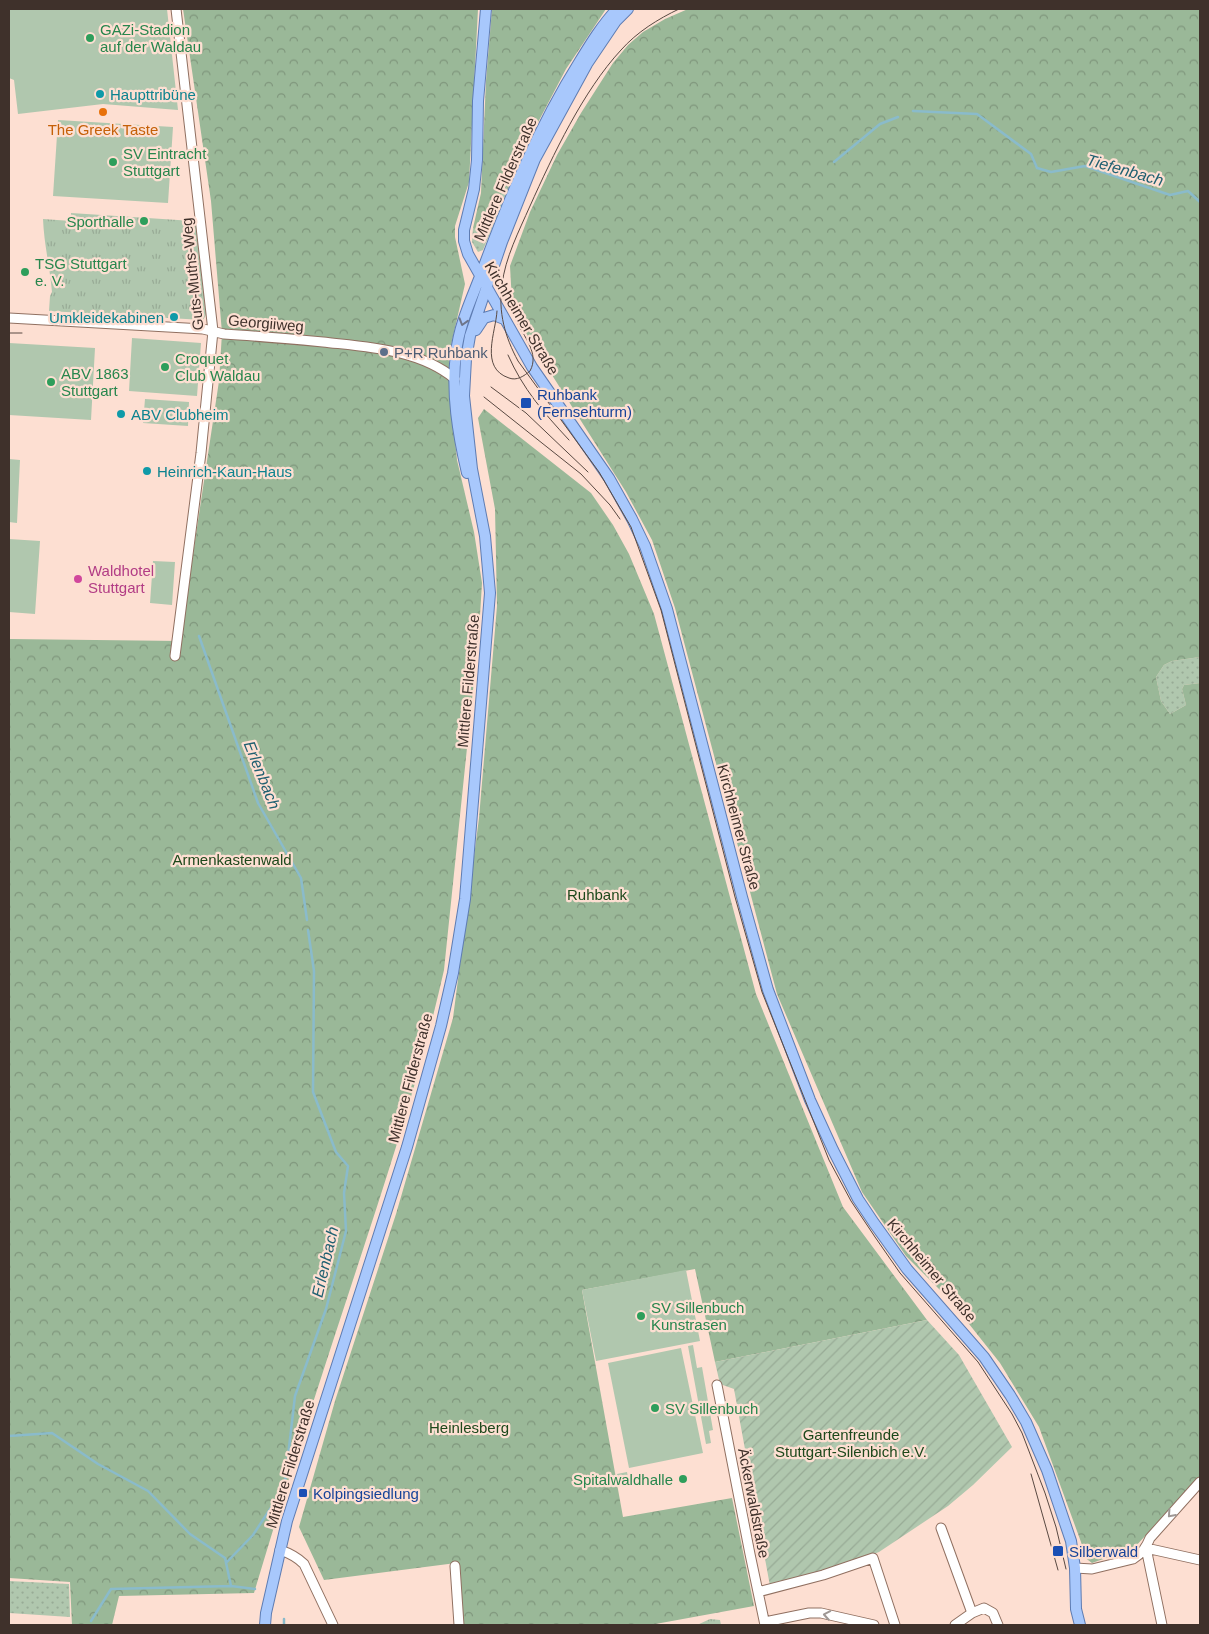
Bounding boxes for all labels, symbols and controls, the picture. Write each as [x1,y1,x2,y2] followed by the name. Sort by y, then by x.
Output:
[100,21,201,55] place label: GAZi-Stadion auf der Waldau
[84,32,96,44] marker: GAZi-Stadion auf der Waldau
[110,86,196,103] place label: Haupttribüne
[94,88,106,100] marker: Haupttribüne
[97,106,109,118] marker: The Greek Taste
[470,115,540,243] street label: Mittlere Filderstraße
[48,121,158,138] place label: The Greek Taste
[123,145,207,179] place label: SV Eintracht Stuttgart
[1085,151,1165,189] water label: Tiefenbach
[107,156,119,168] marker: SV Eintracht Stuttgart
[66,213,134,230] place label: Sporthalle
[138,215,150,227] marker: Sporthalle
[178,217,206,331] street label: Guts-Muths-Weg
[35,255,128,289] place label: TSG Stuttgart e. V.
[481,258,563,378] street label: Kirchheimer Straße
[19,266,31,278] marker: TSG Stuttgart e. V.
[49,309,164,326] place label: Umkleidekabinen
[168,311,180,323] marker: Umkleidekabinen
[227,311,305,335] street label: Georgiiweg
[458,317,468,325] one-way arrow
[394,344,488,361] place label: P+R Ruhbank
[378,346,390,358] marker: P+R Ruhbank
[175,350,260,384] place label: Croquet Club Waldau
[159,361,171,373] marker: Croquet Club Waldau
[61,365,129,399] place label: ABV 1863 Stuttgart
[45,376,57,388] marker: ABV 1863 Stuttgart
[537,386,632,420] place label: Ruhbank (Fernsehturm)
[519,396,533,410] marker: Ruhbank (Fernsehturm)
[131,406,229,423] place label: ABV Clubheim
[115,408,127,420] marker: ABV Clubheim
[157,463,292,480] place label: Heinrich-Kaun-Haus
[141,465,153,477] marker: Heinrich-Kaun-Haus
[88,562,154,596] place label: Waldhotel Stuttgart
[72,573,84,585] marker: Waldhotel Stuttgart
[454,614,482,748] street label: Mittlere Filderstraße
[241,738,283,812] water label: Erlenbach
[714,762,764,892] street label: Kirchheimer Straße
[172,851,292,868] park label: Armenkastenwald
[567,886,628,903] park label: Ruhbank
[385,1011,435,1145] street label: Mittlere Filderstraße
[884,1215,980,1325] street label: Kirchheimer Straße
[309,1225,341,1299] water label: Erlenbach
[651,1299,744,1333] place label: SV Sillenbuch Kunstrasen
[635,1310,647,1322] marker: SV Sillenbuch Kunstrasen
[262,1398,318,1530] street label: Mittlere Filderstraße
[665,1400,758,1417] place label: SV Sillenbuch
[649,1402,661,1414] marker: SV Sillenbuch
[429,1419,509,1436] park label: Heinlesberg
[775,1426,927,1460] park label: Gartenfreunde Stuttgart-Silenbich e.V.
[735,1447,773,1559] street label: Äckerwaldstraße
[573,1471,673,1488] place label: Spitalwaldhalle
[677,1473,689,1485] marker: Spitalwaldhalle
[313,1485,419,1502] place label: Kolpingsiedlung
[297,1487,309,1499] marker: Kolpingsiedlung
[1168,1509,1177,1518] one-way arrow
[1069,1543,1138,1560] place label: Silberwald
[1051,1544,1065,1558] marker: Silberwald
[822,1610,831,1620] one-way arrow

